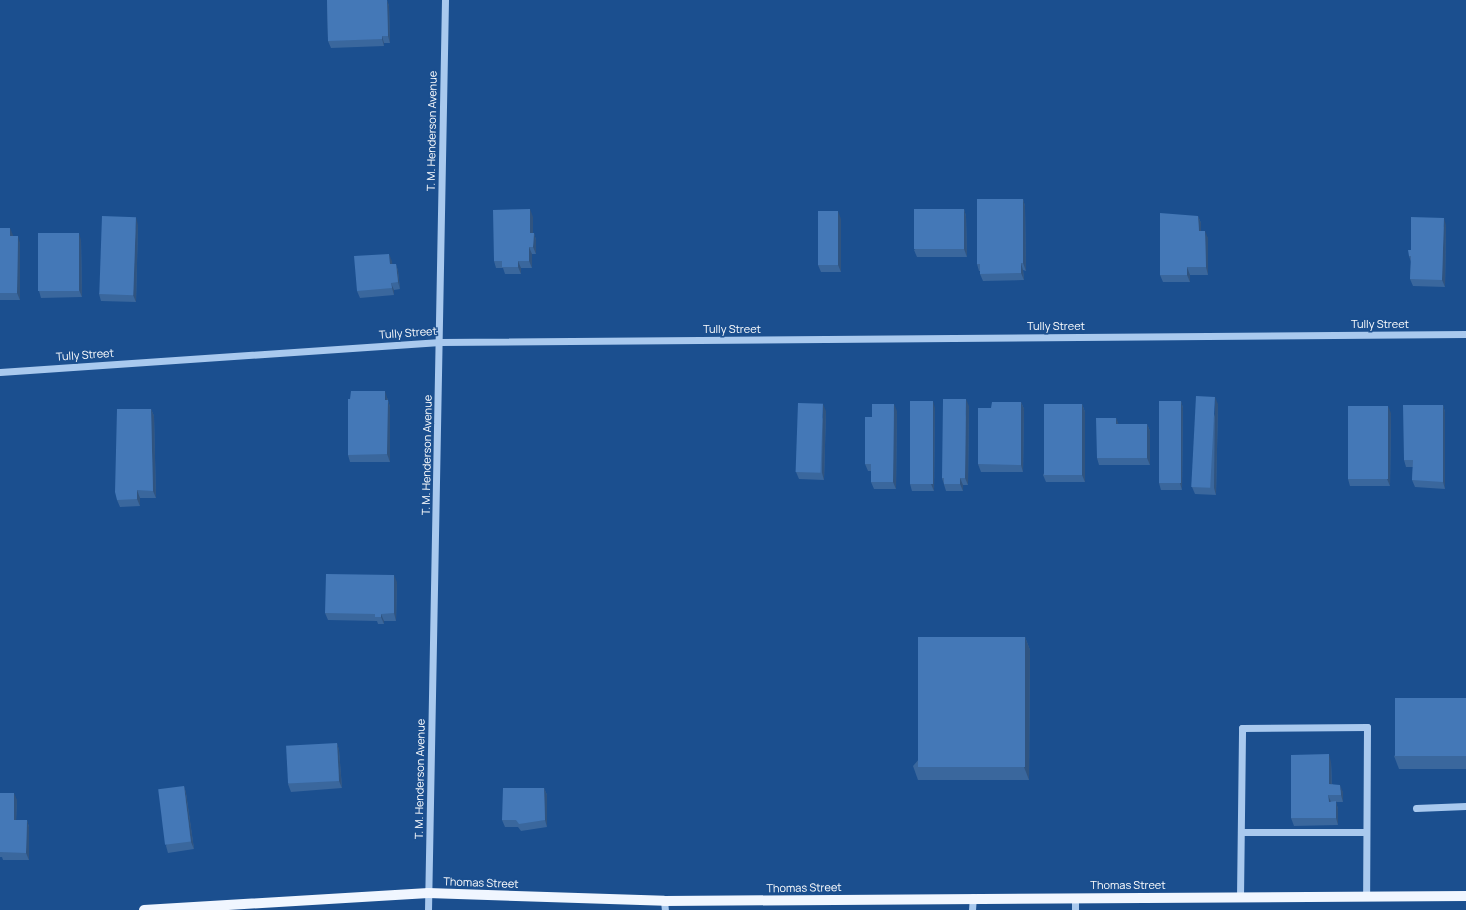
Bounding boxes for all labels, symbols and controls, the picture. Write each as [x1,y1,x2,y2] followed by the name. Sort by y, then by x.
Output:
[424,71,440,191] street label: T. M. Henderson Avenue
[1351,317,1409,331] street label: Tully Street
[1027,319,1085,333] street label: Tully Street
[703,322,761,336] street label: Tully Street
[379,324,437,342] street label: Tully Street
[56,346,114,364] street label: Tully Street
[419,395,435,515] street label: T. M. Henderson Avenue
[412,719,428,839] street label: T. M. Henderson Avenue
[443,875,519,891] street label: Thomas Street
[1090,878,1166,892] street label: Thomas Street
[766,881,842,895] street label: Thomas Street

